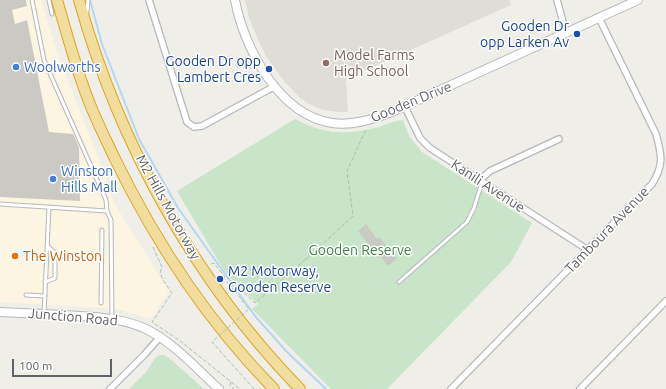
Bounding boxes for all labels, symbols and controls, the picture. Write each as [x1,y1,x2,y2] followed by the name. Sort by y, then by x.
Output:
[480,18,569,50] place label: Gooden Dr opp Larken Av
[572,29,582,39] marker: Gooden Dr opp Larken Av
[334,47,415,80] place label: Model Farms High School
[165,53,261,86] place label: Gooden Dr opp Lambert Cres
[321,58,331,68] marker: Model Farms High School
[24,59,101,75] place label: Woolworths
[11,62,21,72] marker: Woolworths
[264,64,274,74] marker: Gooden Dr opp Lambert Cres
[368,78,454,126] street label: Gooden Drive
[132,152,204,262] street label: M2 Hills Motorway
[448,156,528,216] street label: Kanili Avenue
[61,163,117,196] place label: Winston Hills Mall
[48,174,58,184] marker: Winston Hills Mall
[561,183,653,277] street label: Tamboura Avenue
[308,242,412,258] park label: Gooden Reserve
[23,248,102,264] place label: The Winston
[10,251,20,261] marker: The Winston
[228,263,331,296] place label: M2 Motorway, Gooden Reserve
[215,274,225,284] marker: M2 Motorway, Gooden Reserve
[27,305,119,329] street label: Junction Road
[14,351,114,377] scale bar
[19,359,52,372] text: 100 m

